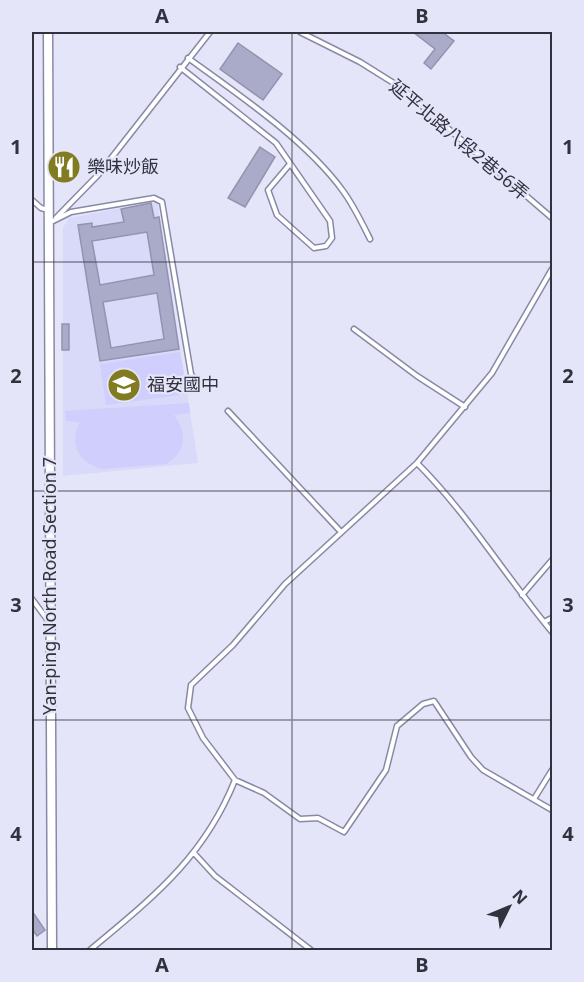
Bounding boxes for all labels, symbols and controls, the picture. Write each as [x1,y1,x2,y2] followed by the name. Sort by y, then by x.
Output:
[155,2,169,29] text: A
[415,2,429,29] text: B
[385,74,534,205] street label: 延平北路八段2巷56弄
[10,133,22,160] text: 1
[562,133,574,160] text: 1
[46,149,82,185] restaurant icon: 樂味炒飯
[87,154,159,178] place label: 樂味炒飯
[10,362,22,389] text: 2
[562,362,574,389] text: 2
[106,367,142,403] school or university icon: 福安國中
[147,372,219,396] place label: 福安國中
[37,457,61,715] street label: Yan-ping North Road Section 7
[10,591,22,618] text: 3
[562,591,574,618] text: 3
[10,820,22,847] text: 4
[562,820,574,847] text: 4
[479,877,539,937] north arrow
[507,885,532,909] text: N
[155,951,169,978] text: A
[415,951,429,978] text: B

